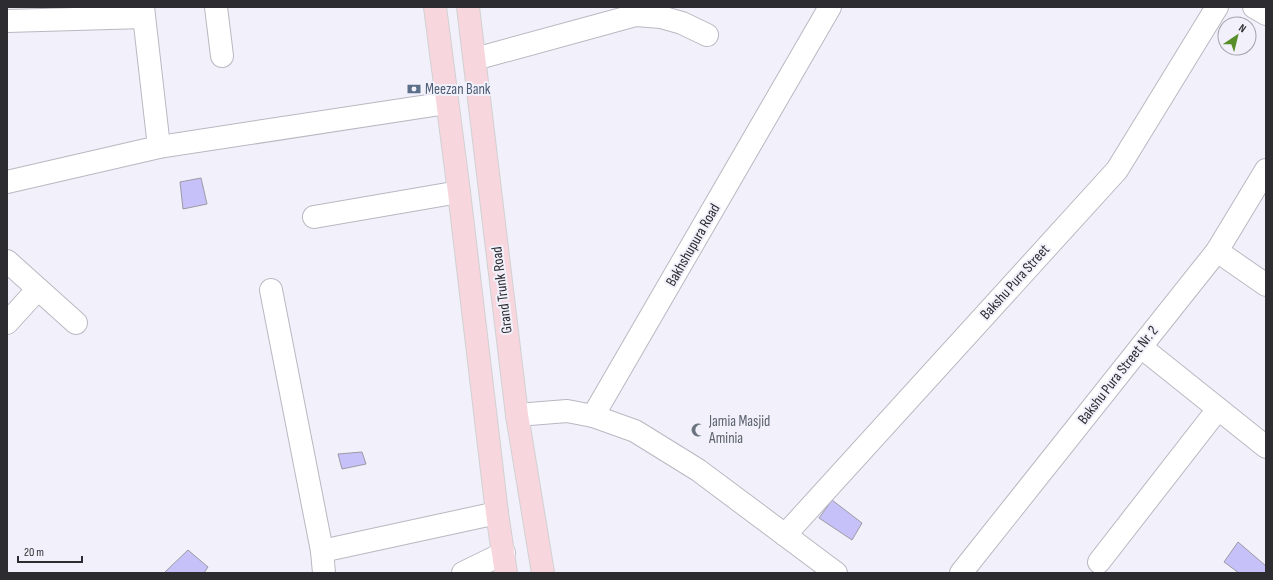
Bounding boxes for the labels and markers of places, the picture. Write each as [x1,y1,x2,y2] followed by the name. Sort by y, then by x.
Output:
[425,80,491,99] place label: Meezan Bank
[406,81,422,97] bank icon: Meezan Bank
[708,412,770,448] place label: Jamia Masjid Aminia
[690,422,706,438] mosque icon: Jamia Masjid Aminia

